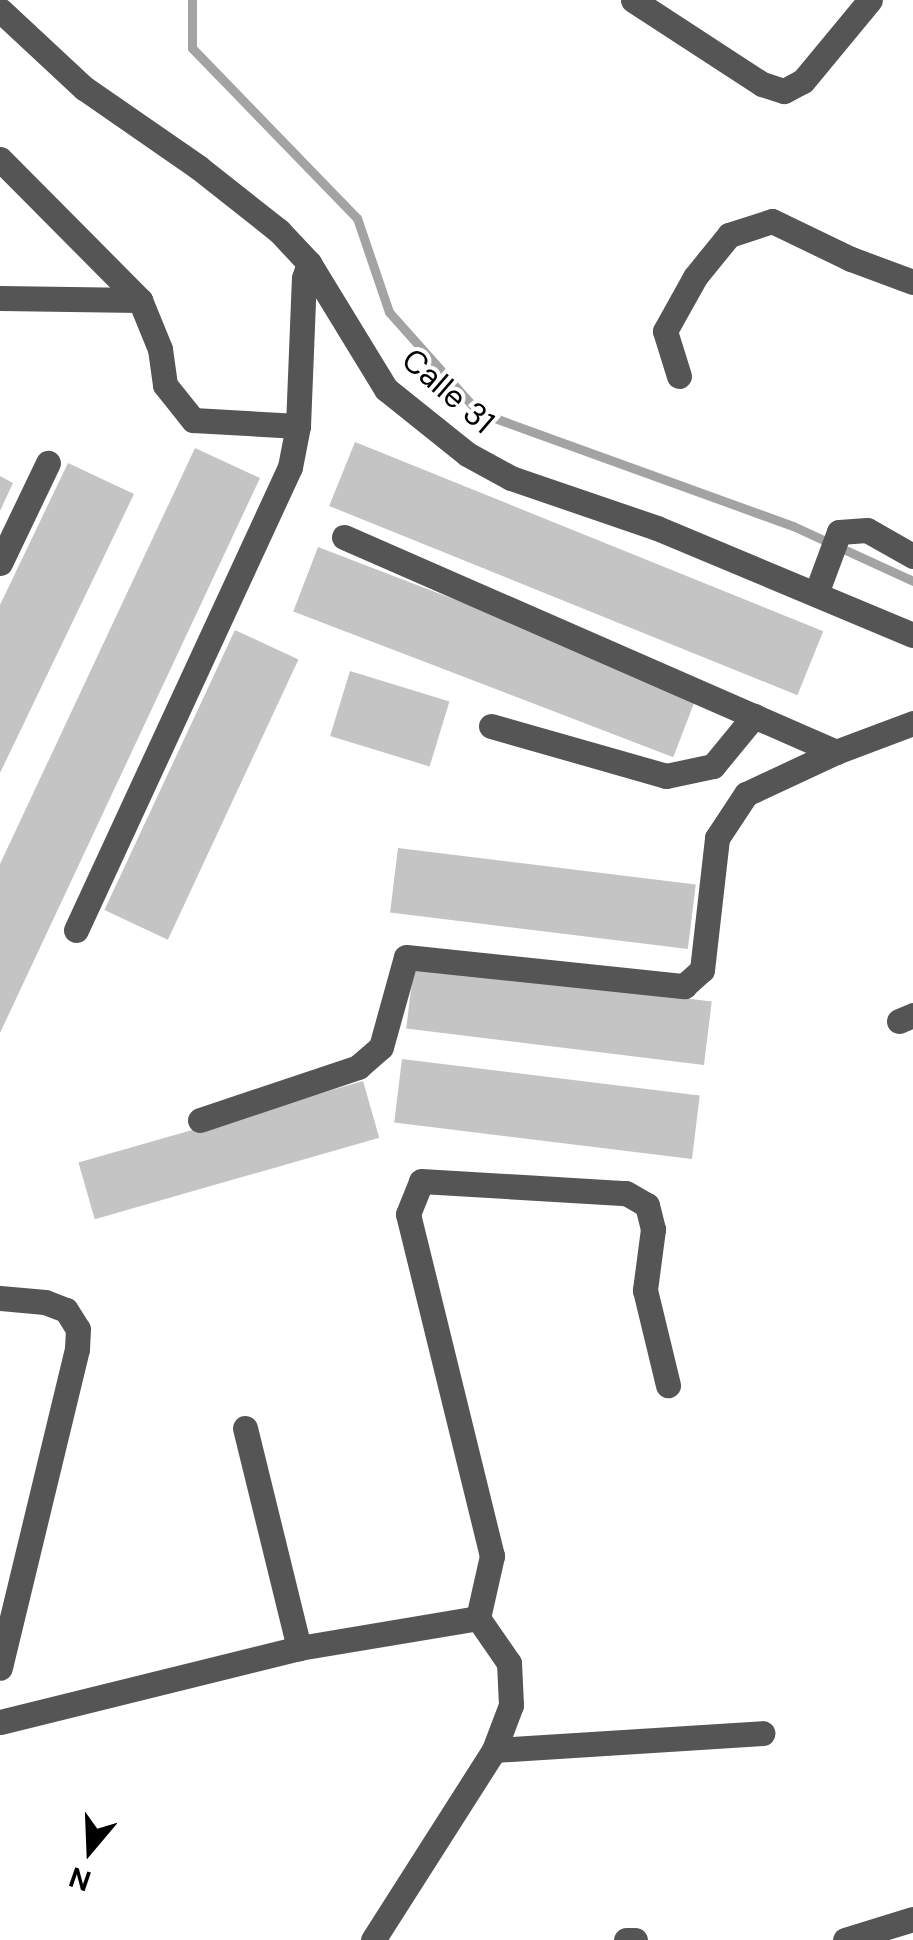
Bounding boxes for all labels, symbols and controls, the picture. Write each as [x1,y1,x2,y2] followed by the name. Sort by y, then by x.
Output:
[394,341,502,441] street label: Calle 31
[40,1800,140,1900] north arrow
[64,1858,96,1900] text: N

